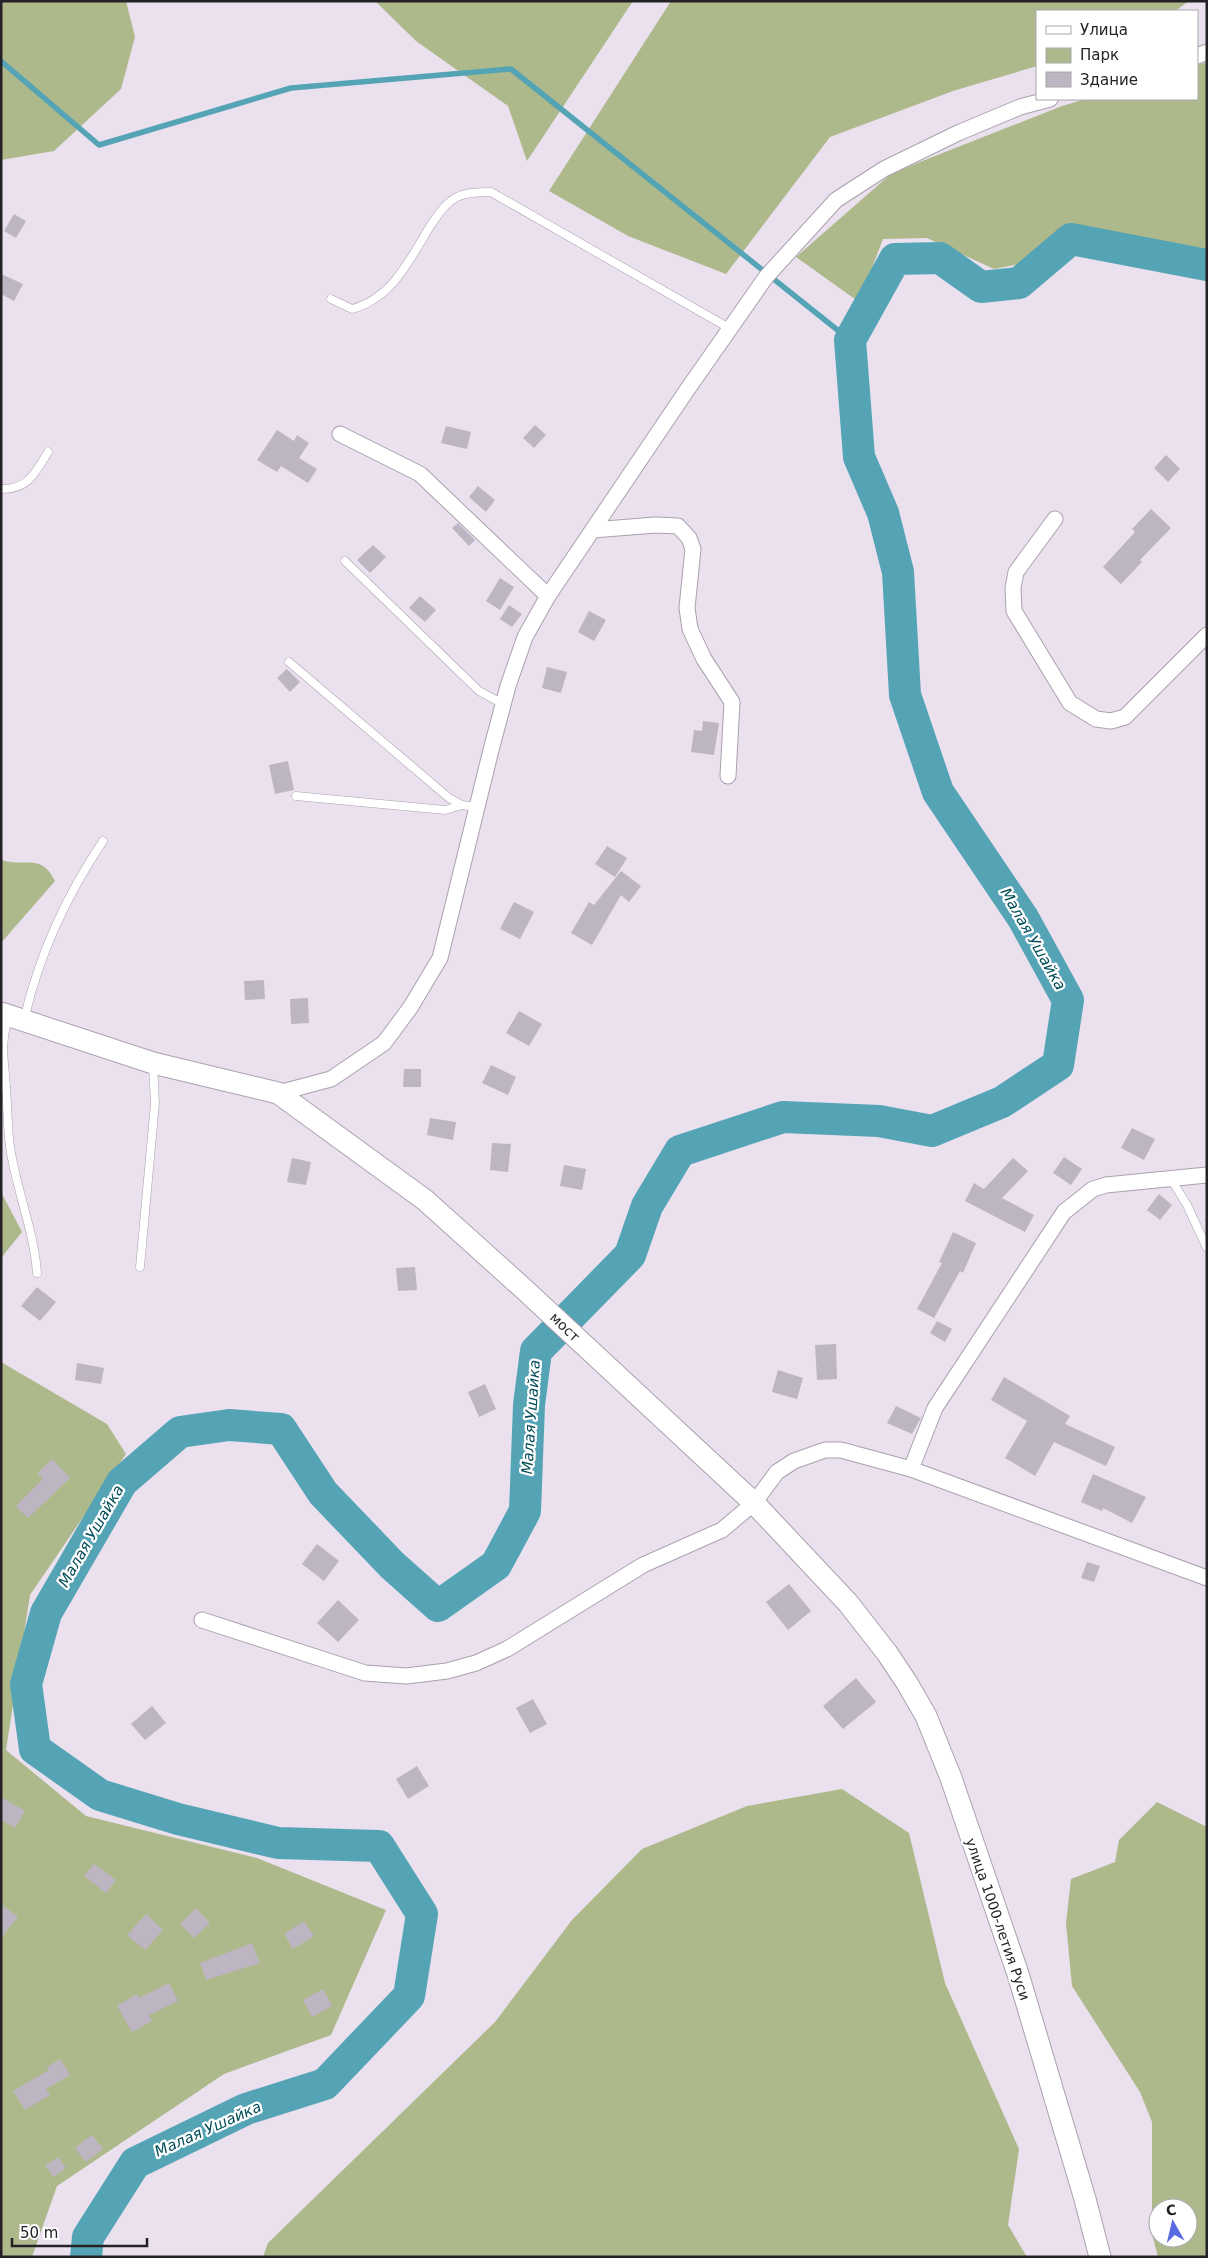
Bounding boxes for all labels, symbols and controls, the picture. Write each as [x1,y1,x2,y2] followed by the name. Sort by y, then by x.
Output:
[1036,10,1198,100] legend
[1080,21,1128,39] text: Улица
[1080,46,1119,64] text: Парк
[1080,71,1138,89] text: Здание
[997,885,1069,993] water label: Малая Ушайка
[547,1309,583,1345] street label: мост
[518,1359,544,1475] water label: Малая Ушайка
[55,1482,127,1590] water label: Малая Ушайка
[963,1836,1033,2002] street label: улица 1000-летия Руси
[152,2097,264,2161] water label: Малая Ушайка
[1148,2198,1198,2248] north arrow
[1165,2201,1177,2219] text: С
[12,2216,148,2248] scale bar
[20,2224,58,2242] text: 50 m

